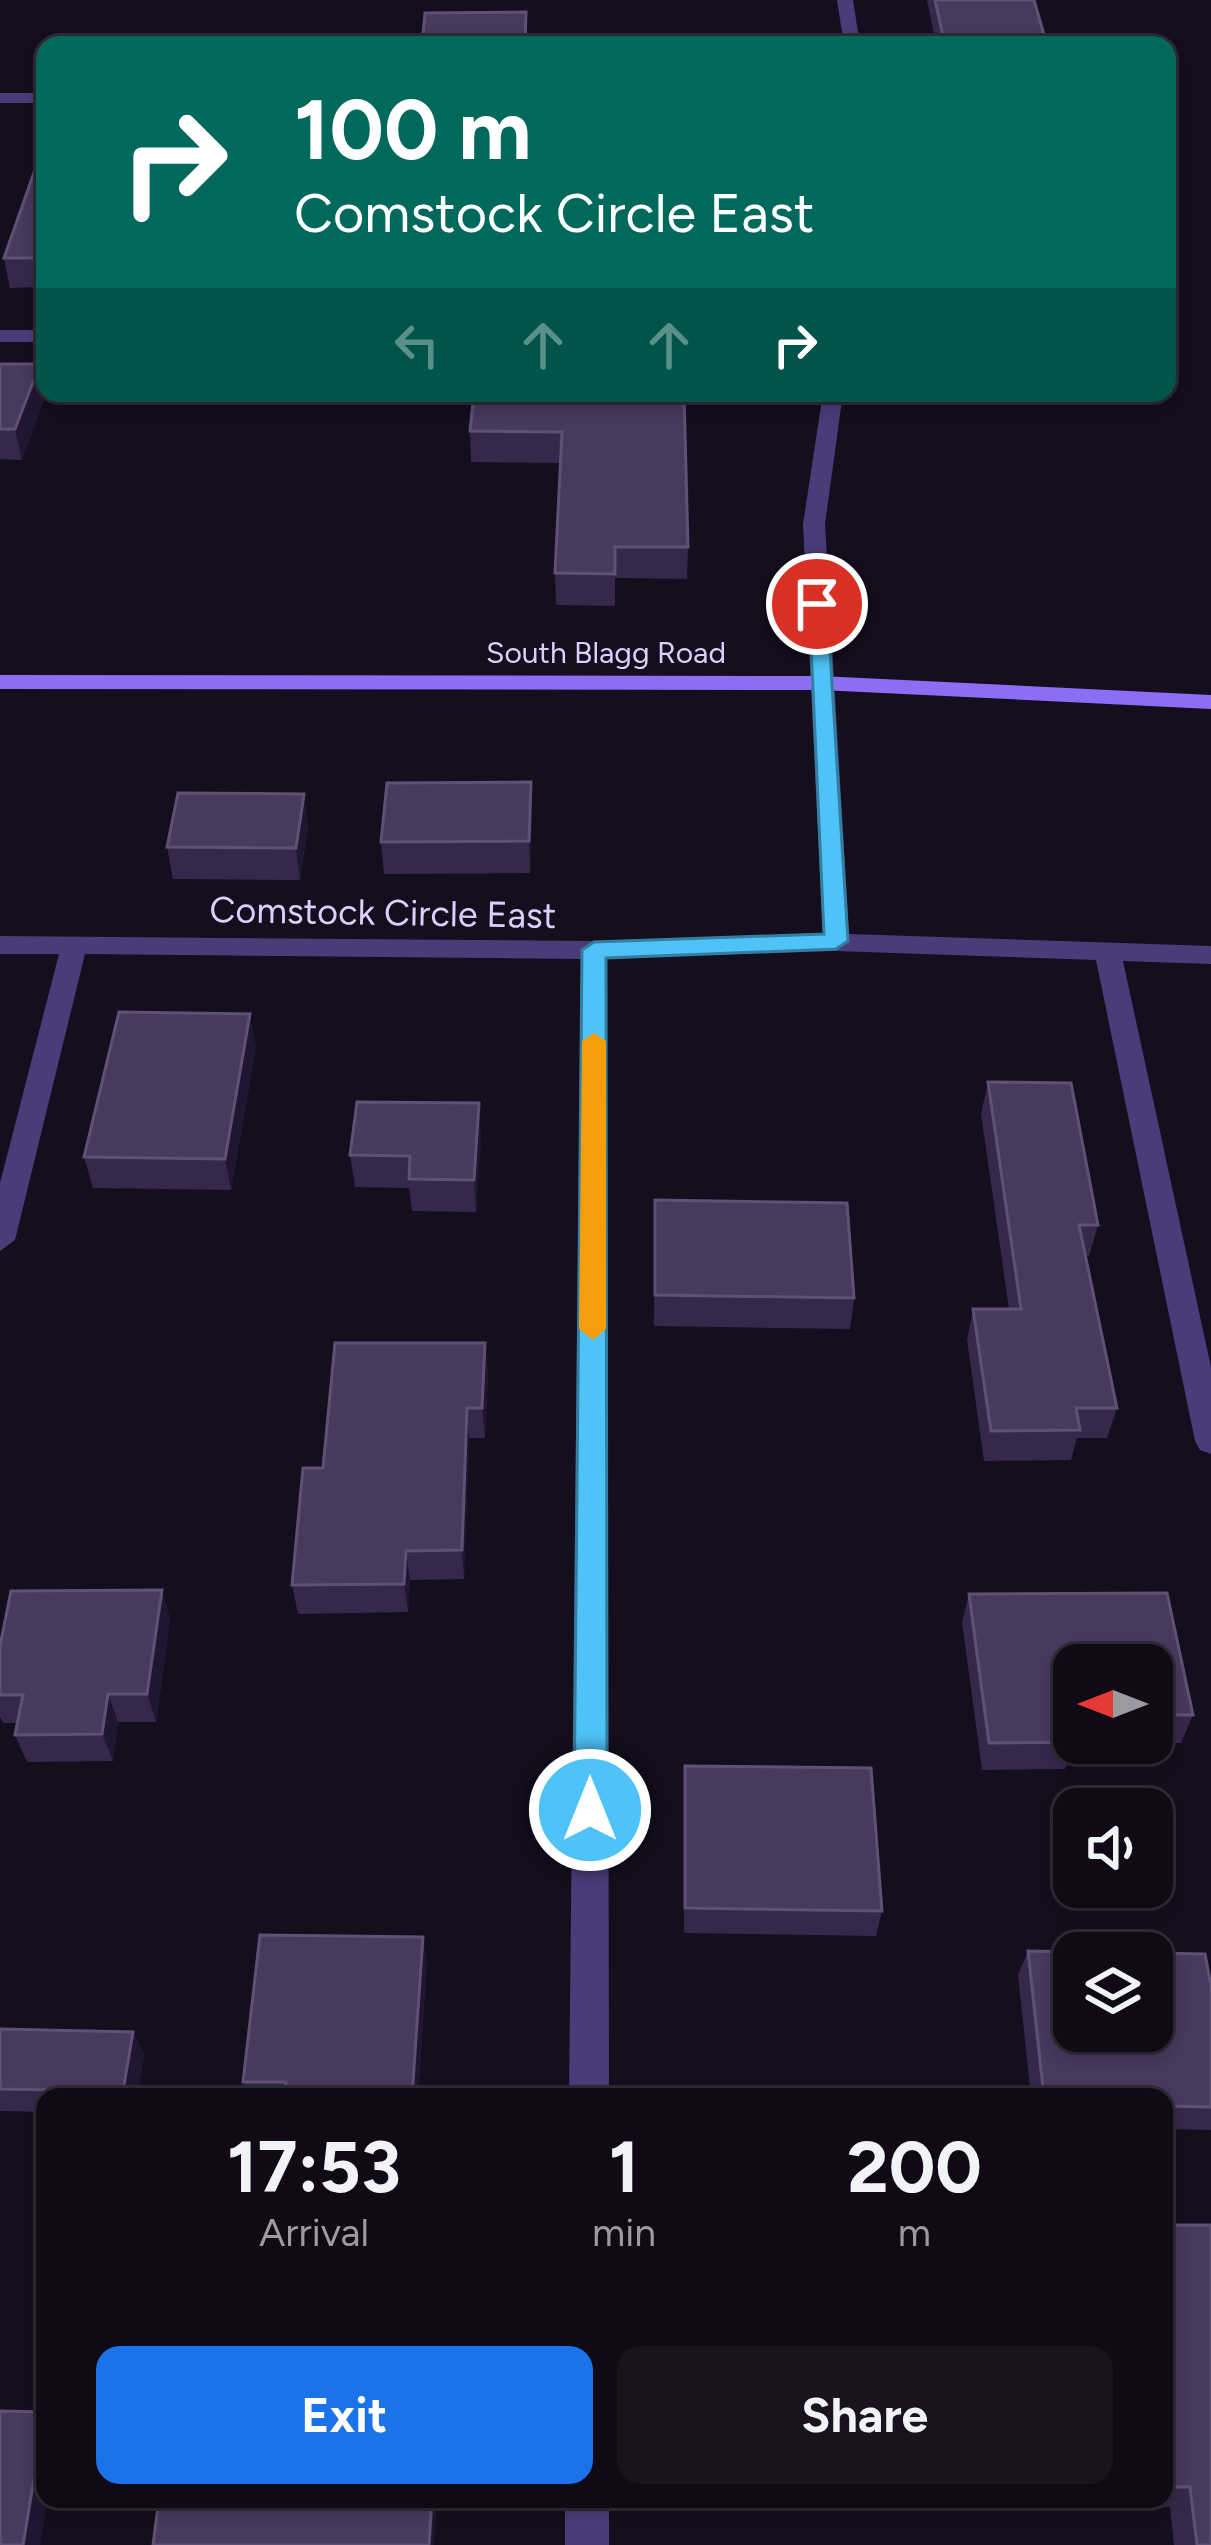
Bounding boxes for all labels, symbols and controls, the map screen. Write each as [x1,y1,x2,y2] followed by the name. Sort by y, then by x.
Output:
[294,79,532,180] text: 100 m
[96,84,252,240] icon: right
[294,181,814,246] text: Comstock Circle East
[384,312,450,378] icon: left
[510,312,576,378] icon: ahead
[636,312,702,378] icon: ahead
[762,312,828,378] icon: right
[766,553,868,655] pin
[784,571,850,637] icon: arrive
[486,634,726,671] street label: South Blagg Road
[209,888,557,937] street label: Comstock Circle East
[1053,1644,1173,1764] north arrow
[1053,1644,1173,2052] map controls
[527,1747,653,1873] position arrow
[1053,1788,1173,1908] button: sound
[1053,1932,1173,2052] button: layers
[227,2124,401,2210] text: 17:53
[609,2124,639,2210] text: 1
[847,2124,982,2210] text: 200
[259,2209,369,2256] text: Arrival
[592,2209,656,2256] text: min
[898,2209,931,2256] text: m
[96,2346,593,2484] button: Exit
[617,2346,1113,2484] button: Share

